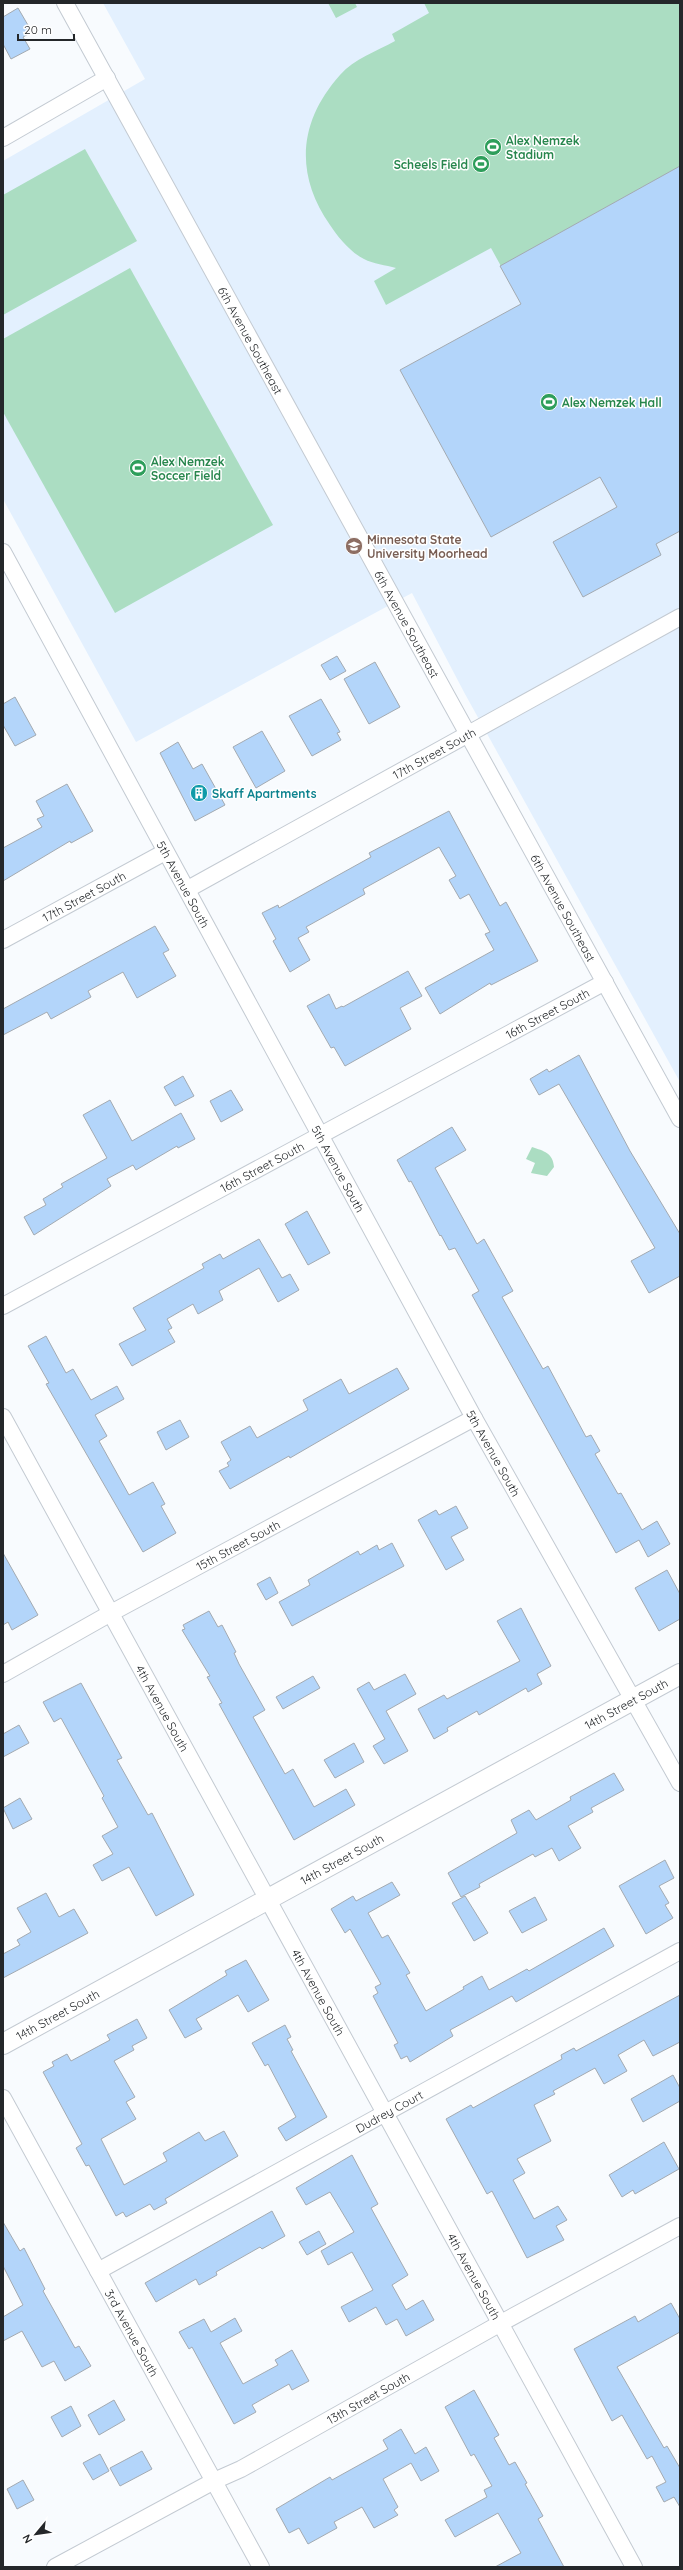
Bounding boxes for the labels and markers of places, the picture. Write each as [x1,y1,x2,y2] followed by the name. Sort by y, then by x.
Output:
[506,133,580,162] place label: Alex Nemzek Stadium
[483,137,503,157] sports icon: Alex Nemzek Stadium
[471,154,491,174] sports icon: Scheels Field
[394,157,468,172] place label: Scheels Field
[539,392,559,412] sports icon: Alex Nemzek Hall
[562,395,662,410] place label: Alex Nemzek Hall
[151,454,225,483] place label: Alex Nemzek Soccer Field
[128,458,148,478] sports icon: Alex Nemzek Soccer Field
[367,532,488,561] place label: Minnesota State University Moorhead
[344,536,364,556] school or university icon: Minnesota State University Moorhead
[189,783,209,803] building icon: Skaff Apartments
[212,786,317,801] place label: Skaff Apartments

